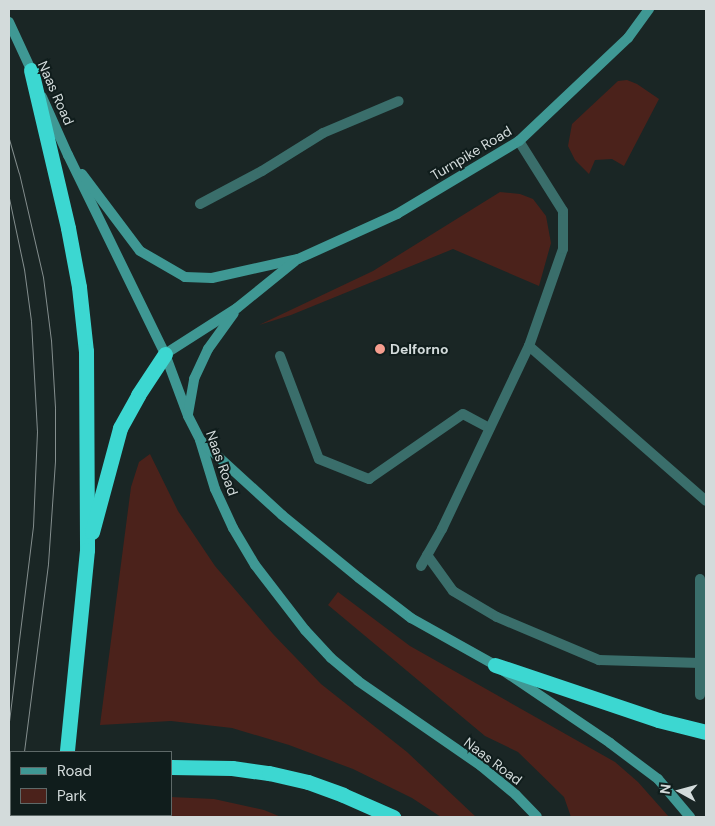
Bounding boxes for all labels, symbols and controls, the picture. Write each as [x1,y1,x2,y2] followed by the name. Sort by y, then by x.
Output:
[34,58,78,128] street label: Naas Road
[428,122,514,184] street label: Turnpike Road
[390,341,448,357] place label: Delforno
[374,343,386,355] marker: Delforno
[202,428,242,498] street label: Naas Road
[461,734,525,788] street label: Naas Road
[10,751,172,816] legend
[57,761,92,781] text: Road
[655,766,705,816] north arrow
[656,783,675,795] text: N
[57,786,87,806] text: Park

